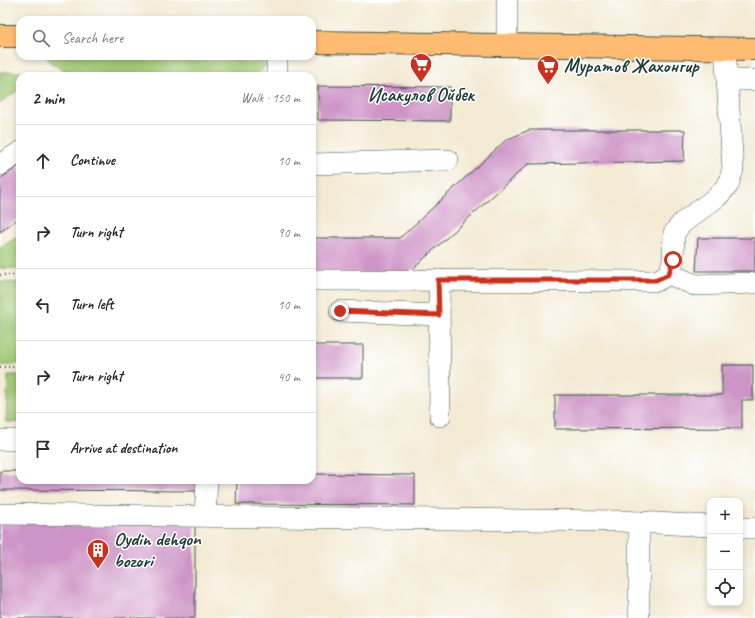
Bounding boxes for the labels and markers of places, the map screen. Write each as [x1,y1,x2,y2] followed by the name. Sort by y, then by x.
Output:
[408,51,434,84] supermarket icon: Исакулов Ойбек
[535,53,561,86] supermarket icon: Муратов Жахонгир
[564,54,700,78] place label: Муратов Жахонгир
[368,83,476,107] place label: Исакулов Ойбек
[114,527,202,573] place label: Oydin dehqon bozori
[85,537,111,570] building icon: Oydin dehqon bozori

